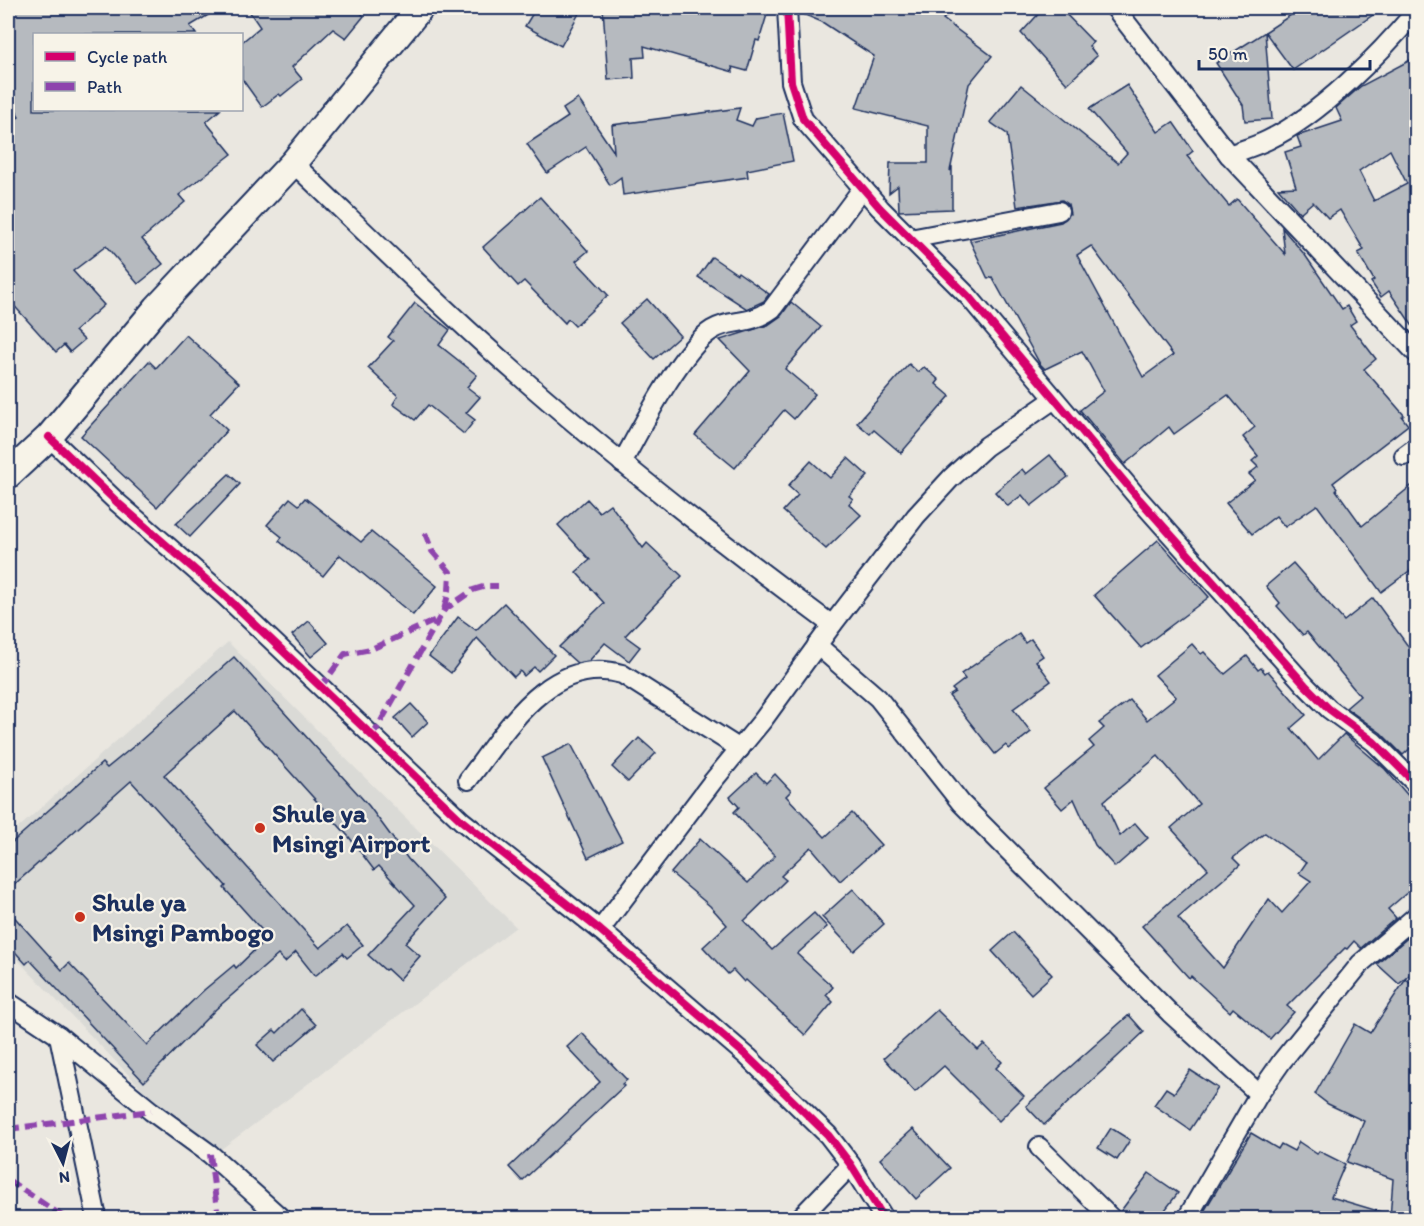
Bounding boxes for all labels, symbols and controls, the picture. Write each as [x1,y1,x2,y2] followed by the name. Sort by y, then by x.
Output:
[33,33,243,111] legend
[1199,33,1370,71] scale bar
[1208,43,1248,65] text: 50 m
[87,46,168,68] text: Cycle path
[87,76,122,98] text: Path
[272,797,430,859] place label: Shule ya Msingi Airport
[253,821,267,835] marker: Shule ya Msingi Airport
[92,886,274,948] place label: Shule ya Msingi Pambogo
[73,910,87,924] marker: Shule ya Msingi Pambogo
[33,1133,93,1193] north arrow
[58,1167,71,1187] text: N

